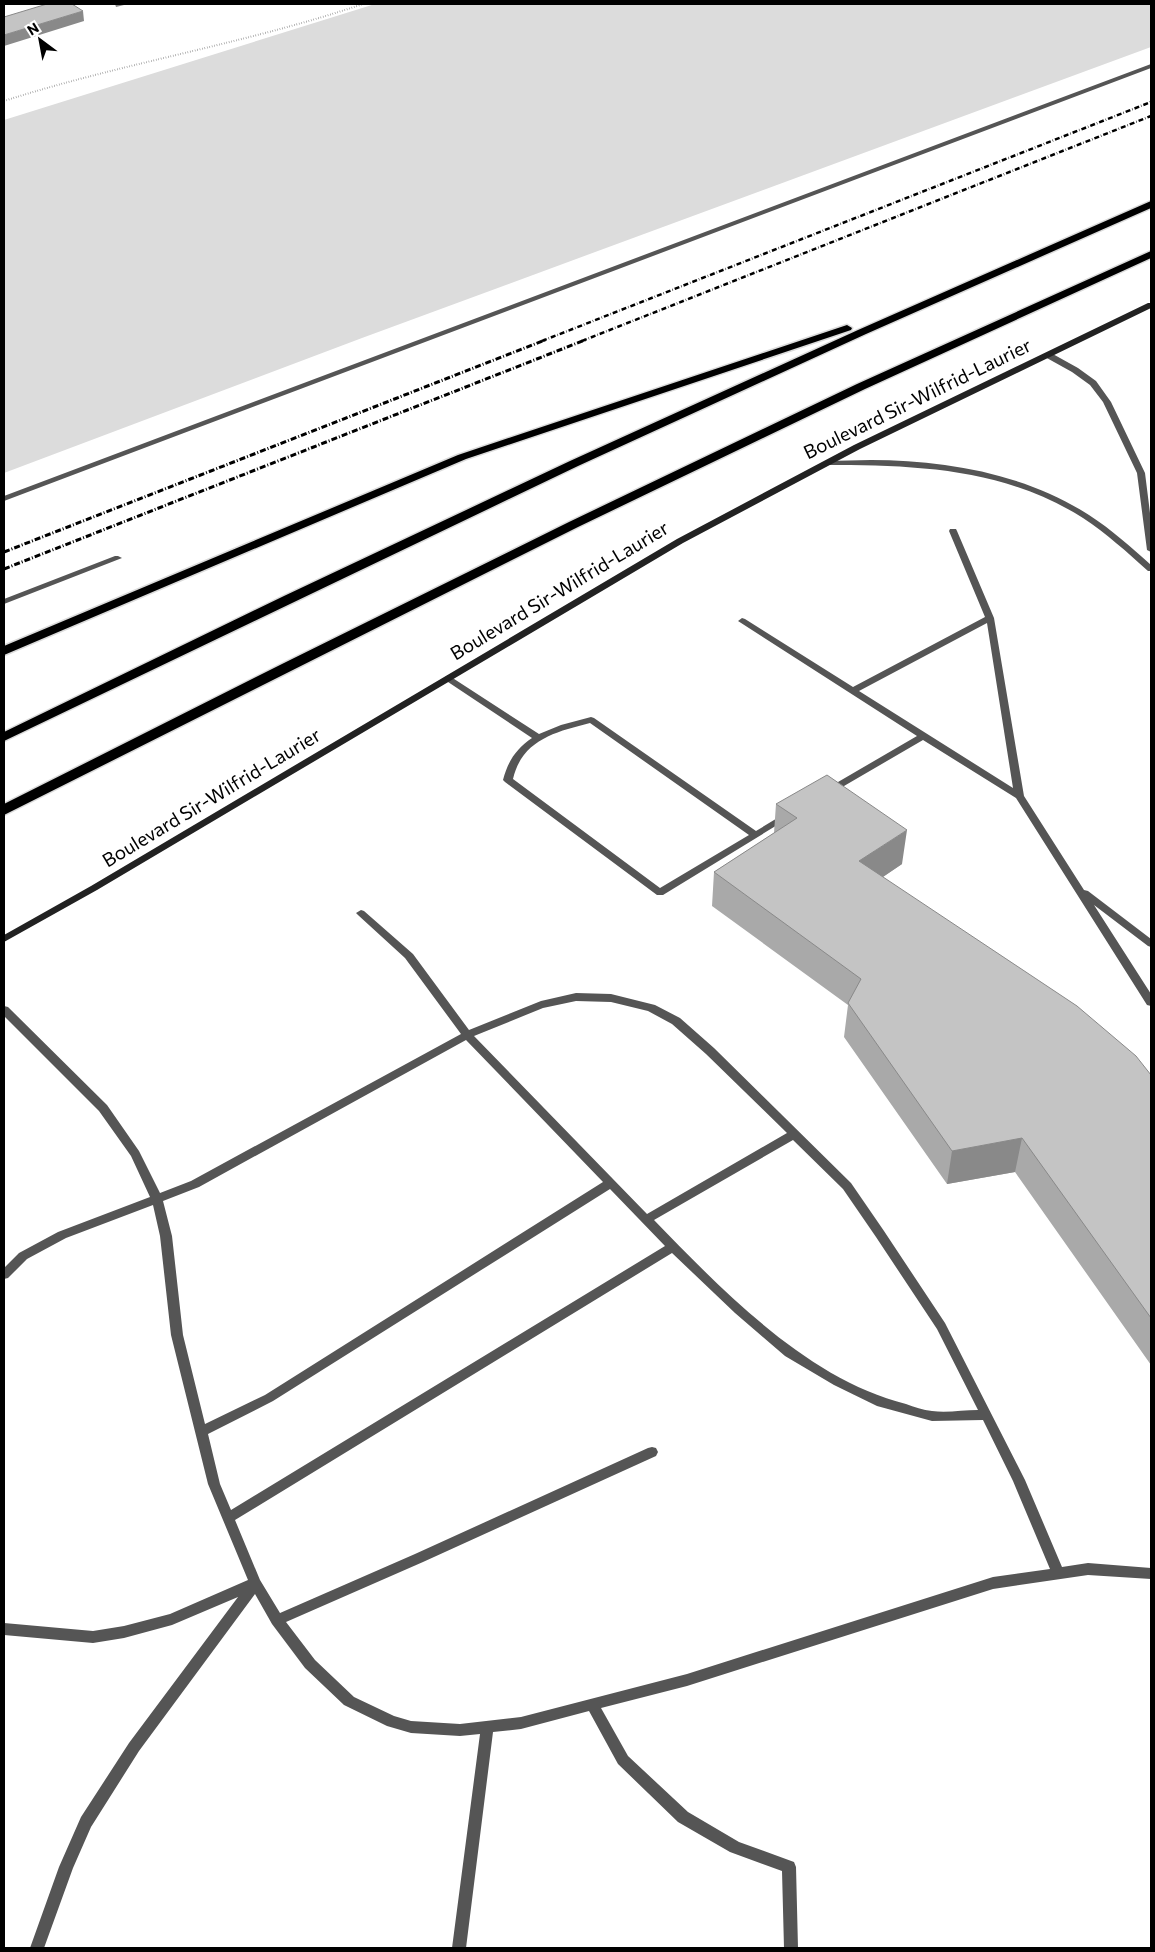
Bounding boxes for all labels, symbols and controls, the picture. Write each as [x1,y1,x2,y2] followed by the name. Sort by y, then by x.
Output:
[15,15,65,65] north arrow
[24,19,42,39] text: N
[799,333,1035,463] street label: Boulevard Sir-Wilfrid-Laurier
[446,515,673,664] street label: Boulevard Sir-Wilfrid-Laurier
[98,722,325,871] street label: Boulevard Sir-Wilfrid-Laurier

